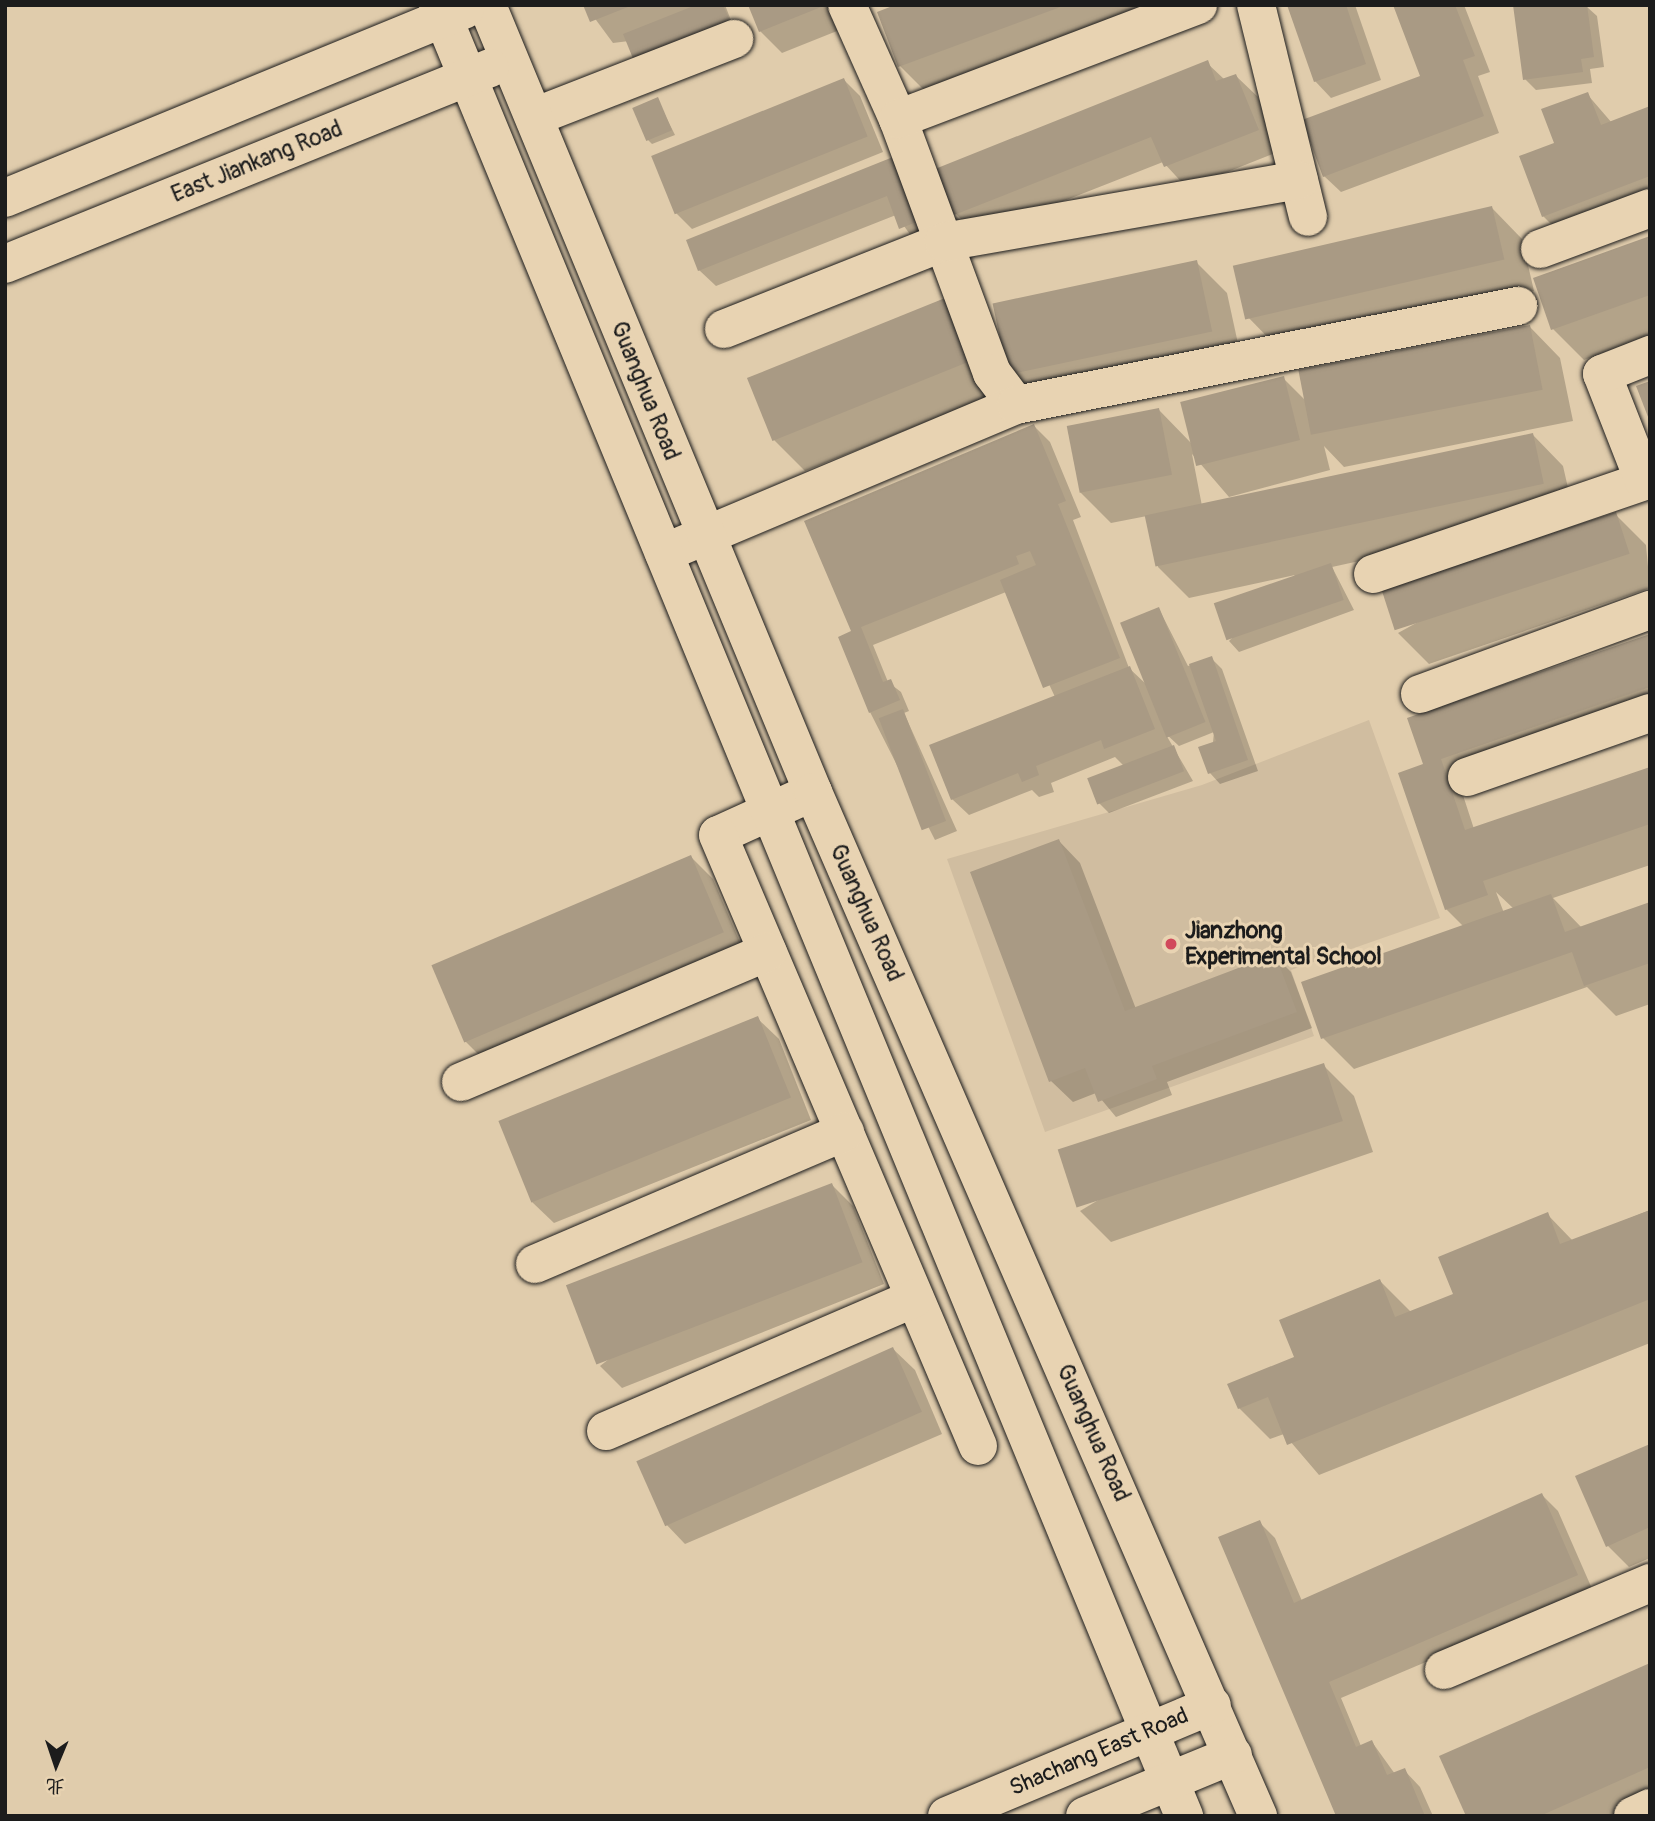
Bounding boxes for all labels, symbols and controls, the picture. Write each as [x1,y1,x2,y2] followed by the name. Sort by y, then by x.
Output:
[167,115,347,209] street label: East Jiankang Road
[605,318,685,464] street label: Guanghua Road
[823,840,909,986] street label: Guanghua Road
[1185,917,1382,971] place label: Jianzhong Experimental School
[1163,936,1179,952] marker: Jianzhong Experimental School
[1050,1360,1136,1506] street label: Guanghua Road
[1005,1702,1193,1802] street label: Shachang East Road
[21,1730,91,1800] north arrow
[45,1774,65,1798] text: 北

